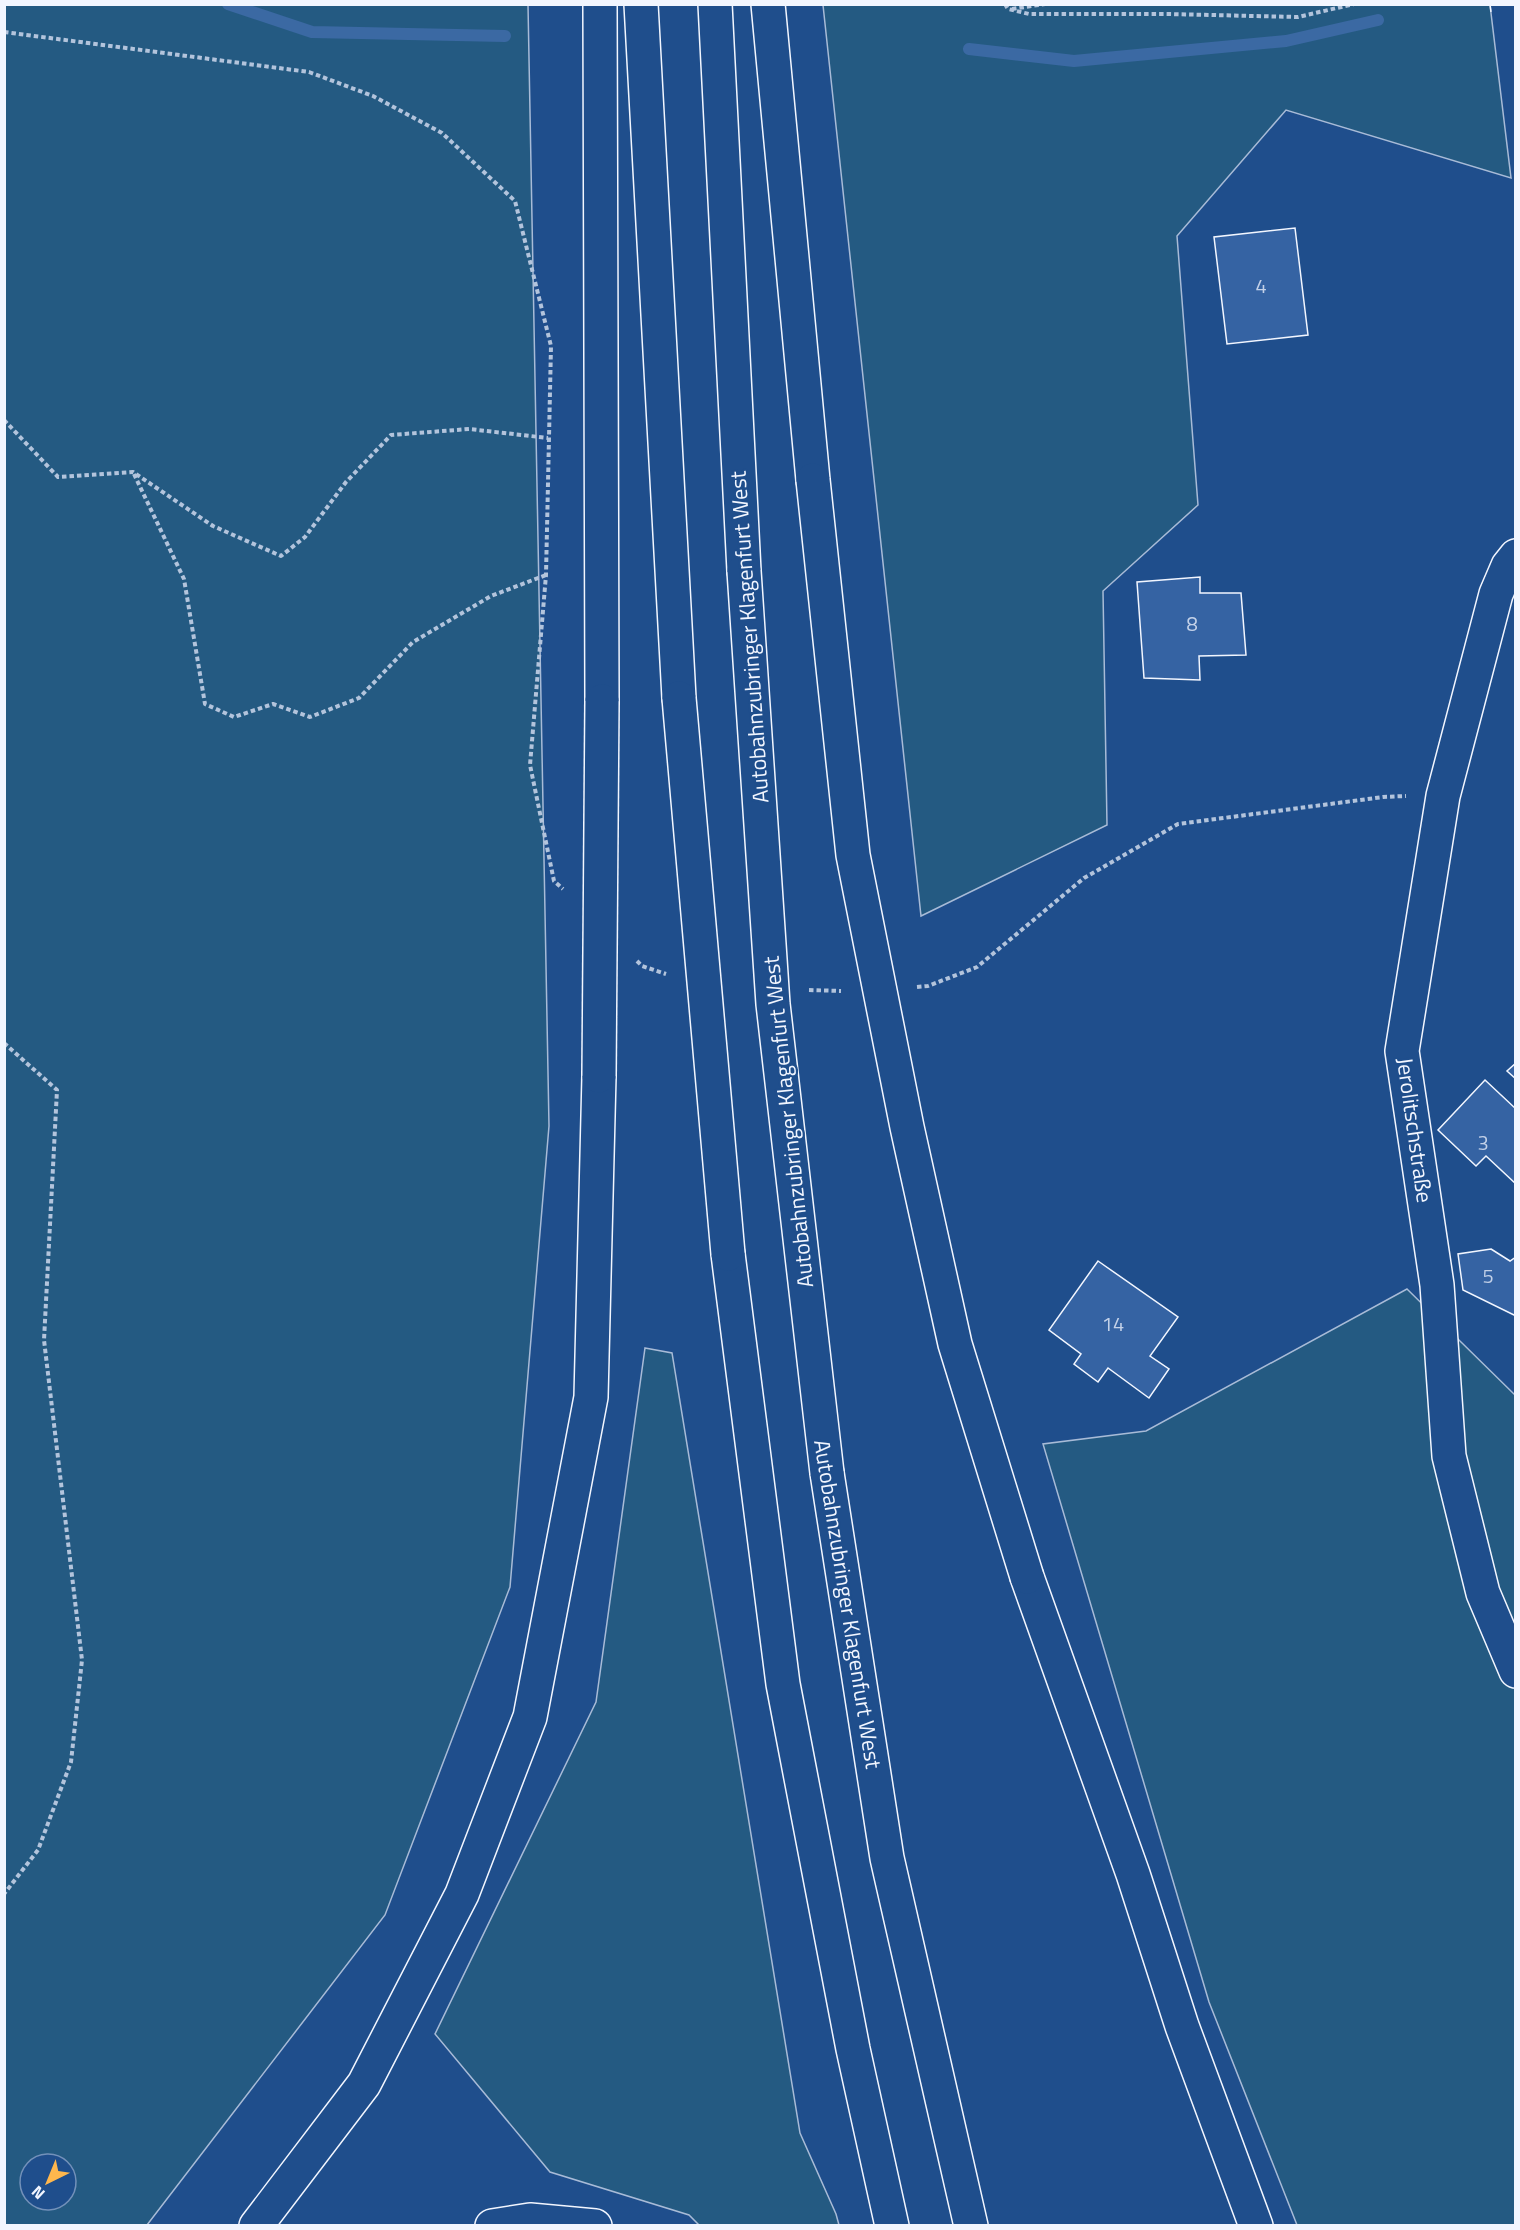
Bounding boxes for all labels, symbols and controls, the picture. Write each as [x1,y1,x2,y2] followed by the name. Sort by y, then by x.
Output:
[1255,270,1267,301] house number: 4
[720,470,778,804] street label: Autobahnzubringer Klagenfurt West
[1186,608,1198,639] house number: 8
[754,954,822,1289] street label: Autobahnzubringer Klagenfurt West
[1388,1055,1442,1205] street label: Jerolitschstraße
[1477,1127,1489,1158] house number: 3
[1482,1260,1494,1291] house number: 5
[1102,1308,1124,1339] house number: 14
[805,1437,891,1771] street label: Autobahnzubringer Klagenfurt West
[18,2152,78,2212] north arrow
[26,2180,50,2206] text: N

